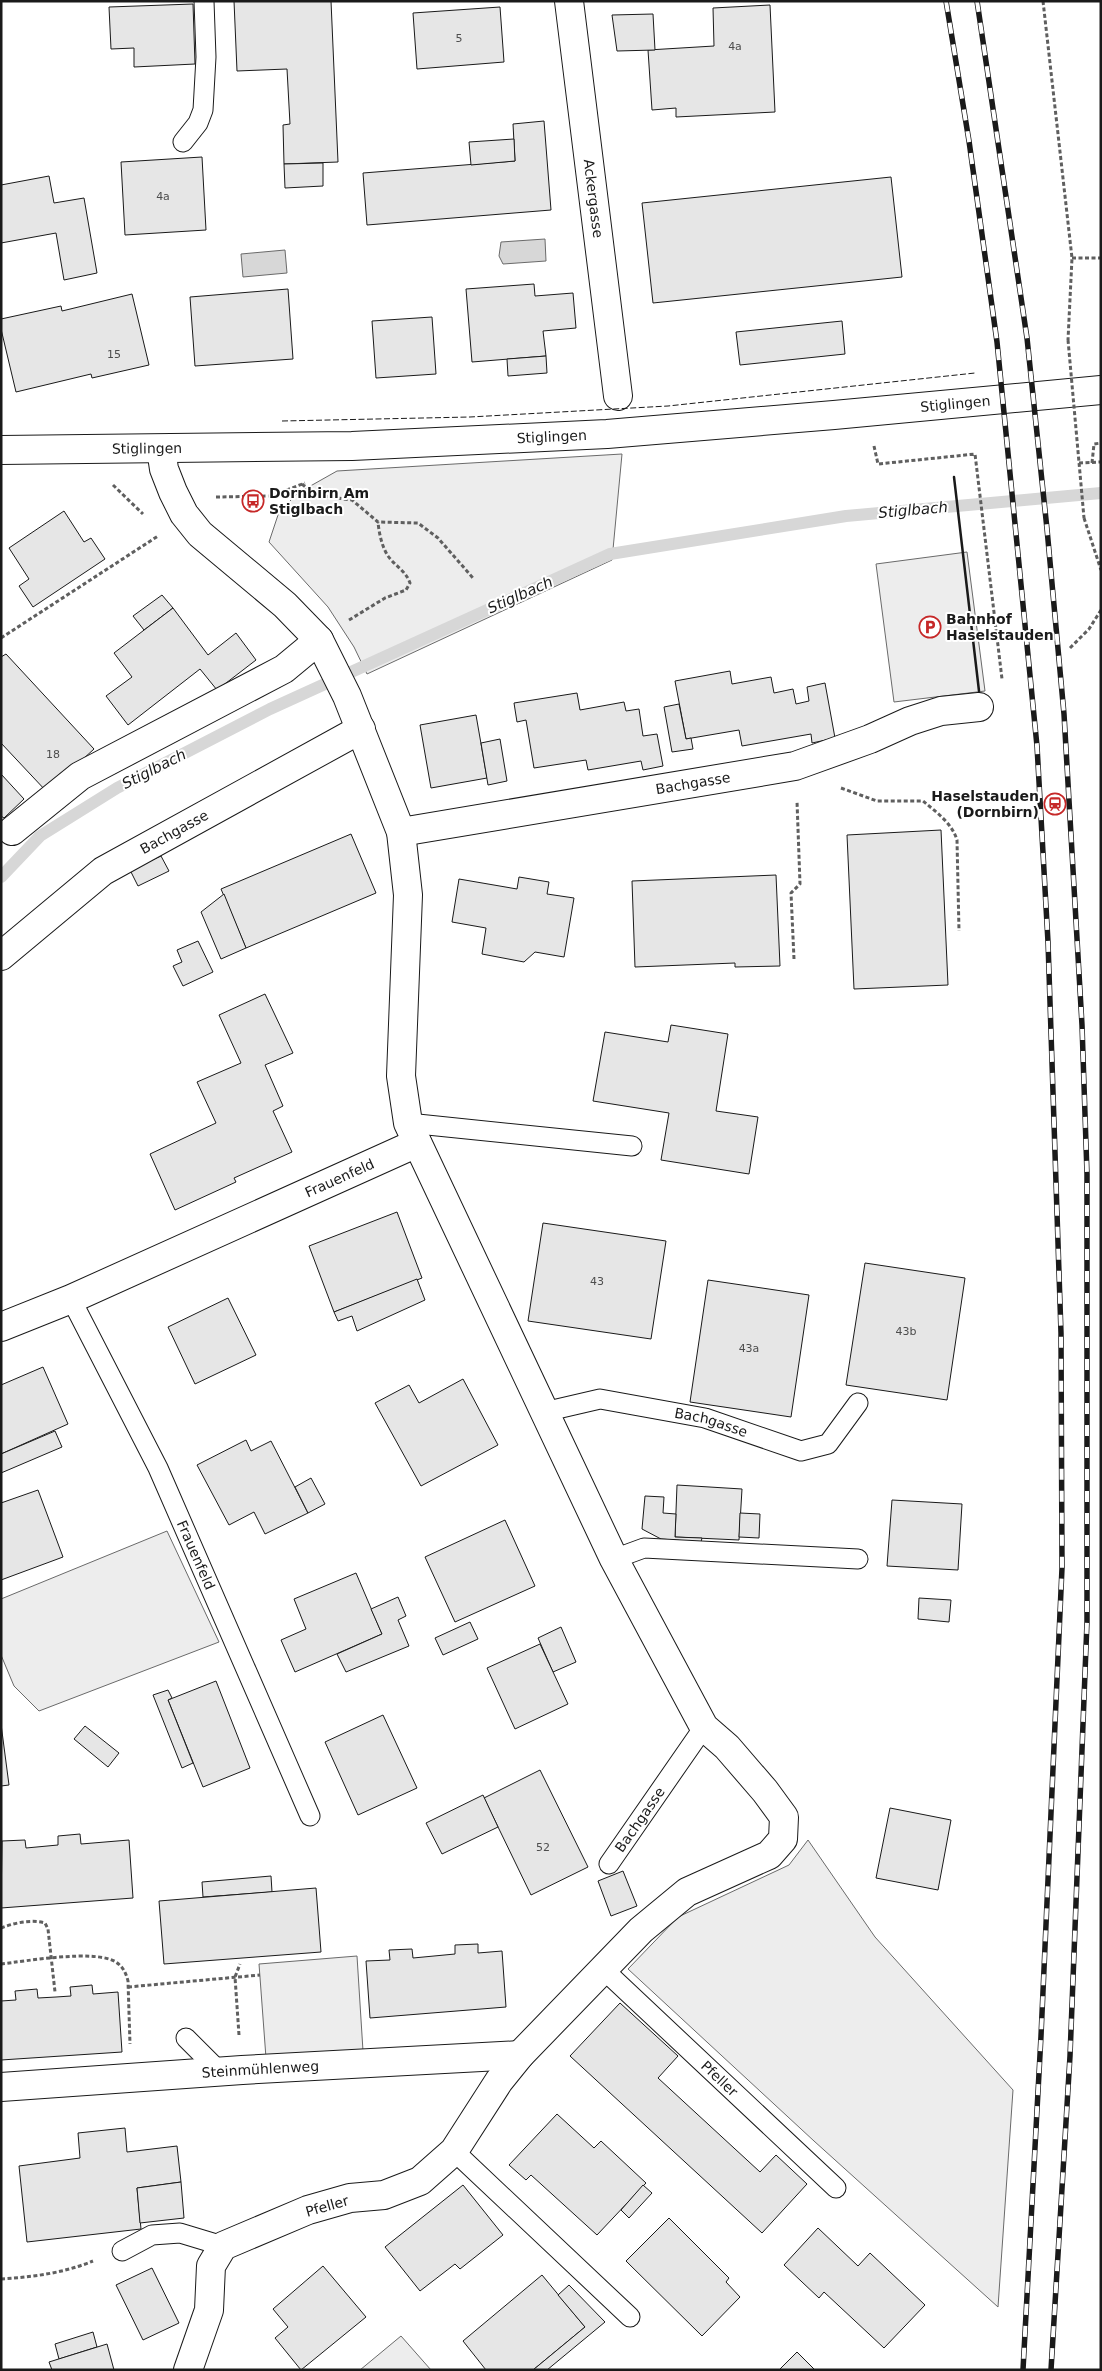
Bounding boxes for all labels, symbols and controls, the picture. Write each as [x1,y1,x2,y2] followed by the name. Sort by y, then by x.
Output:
[456,32,463,45] house number: 5
[728,40,742,53] house number: 4a
[581,158,606,239] street label: Ackergasse
[156,190,170,203] house number: 4a
[107,348,121,361] house number: 15
[920,392,991,415] street label: Stiglingen
[516,427,587,446] street label: Stiglingen
[112,440,182,457] street label: Stiglingen
[269,485,369,517] place label: Dornbirn Am Stiglbach
[241,489,265,513] bus stop icon: Dornbirn Am Stiglbach
[877,498,949,522] water label: Stiglbach
[484,573,556,617] water label: Stiglbach
[946,611,1054,643] place label: Bahnhof Haselstauden
[918,615,942,639] parking icon: Bahnhof Haselstauden
[119,745,189,793] water label: Stiglbach
[46,748,60,761] house number: 18
[654,769,731,797] street label: Bachgasse
[931,788,1039,820] place label: Haselstauden (Dornbirn)
[1043,792,1067,816] station icon: Haselstauden (Dornbirn)
[137,807,211,857] street label: Bachgasse
[302,1155,377,1200] street label: Frauenfeld
[590,1275,604,1288] house number: 43
[896,1325,917,1338] house number: 43b
[739,1342,759,1355] house number: 43a
[673,1405,750,1440] street label: Bachgasse
[174,1518,218,1592] street label: Frauenfeld
[612,1784,668,1855] street label: Bachgasse
[536,1841,550,1854] house number: 52
[201,2058,319,2081] street label: Steinmühlenweg
[698,2058,741,2100] street label: Pfeller
[304,2192,351,2220] street label: Pfeller

